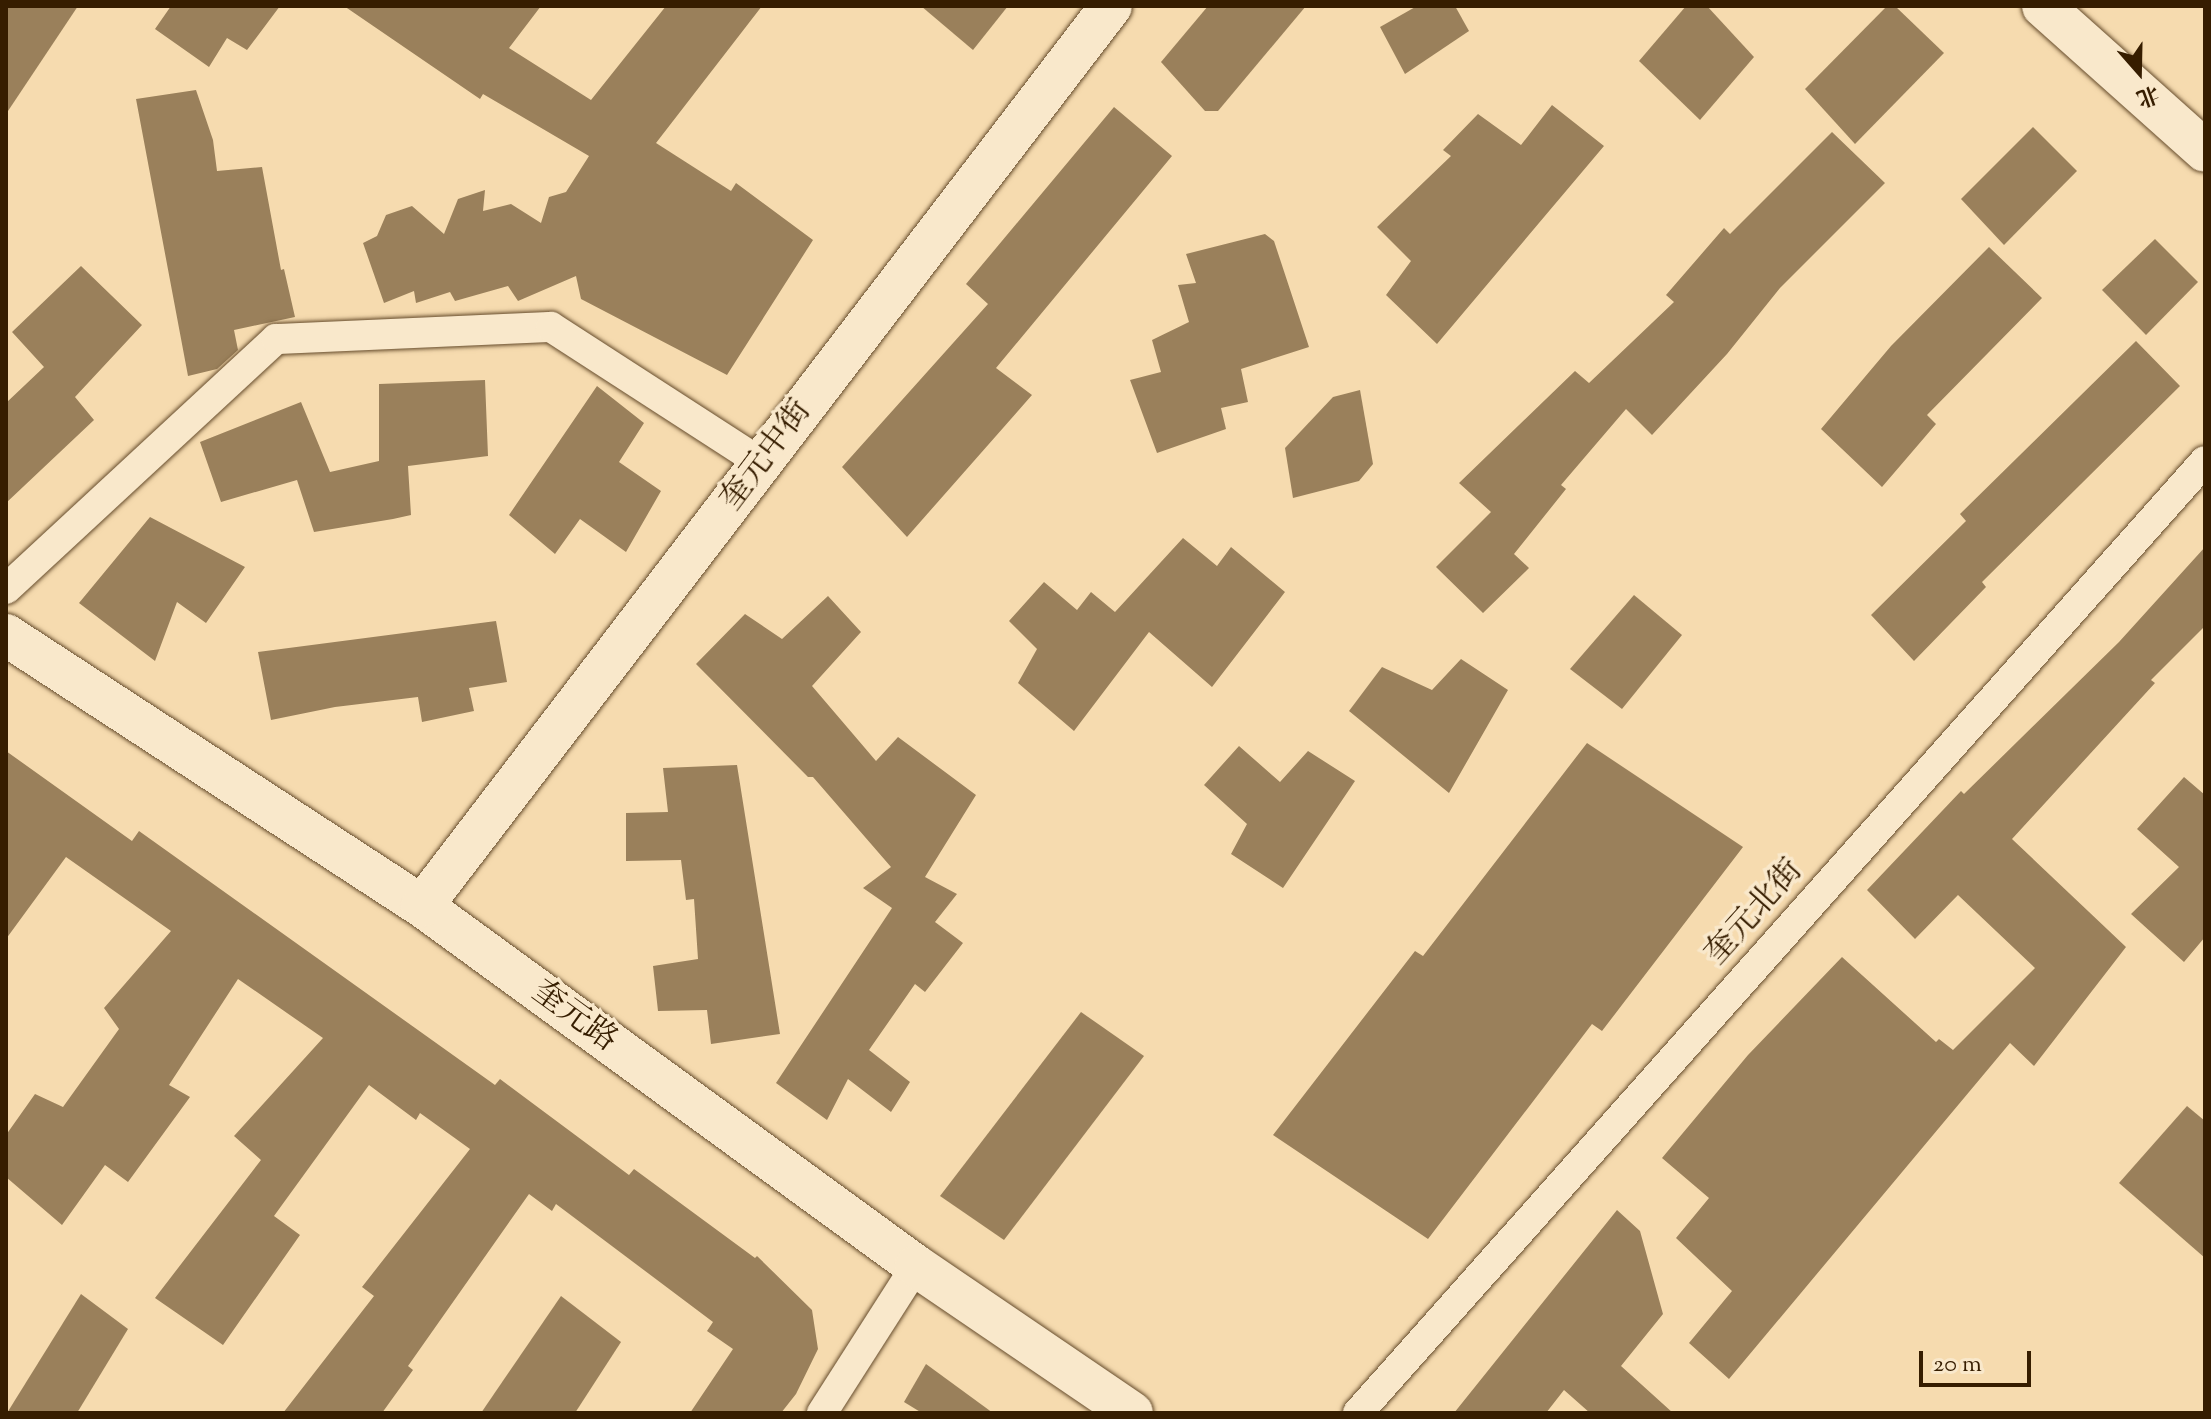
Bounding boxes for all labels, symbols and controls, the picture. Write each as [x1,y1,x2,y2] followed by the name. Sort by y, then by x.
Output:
[2099,32,2179,112] north arrow
[2131,76,2163,113] text: 北
[713,393,821,519] street label: 奎元中街
[1698,853,1812,973] street label: 奎元北街
[524,973,624,1061] street label: 奎元路
[1923,1335,2035,1385] scale bar
[1933,1348,1982,1382] text: 20 m

